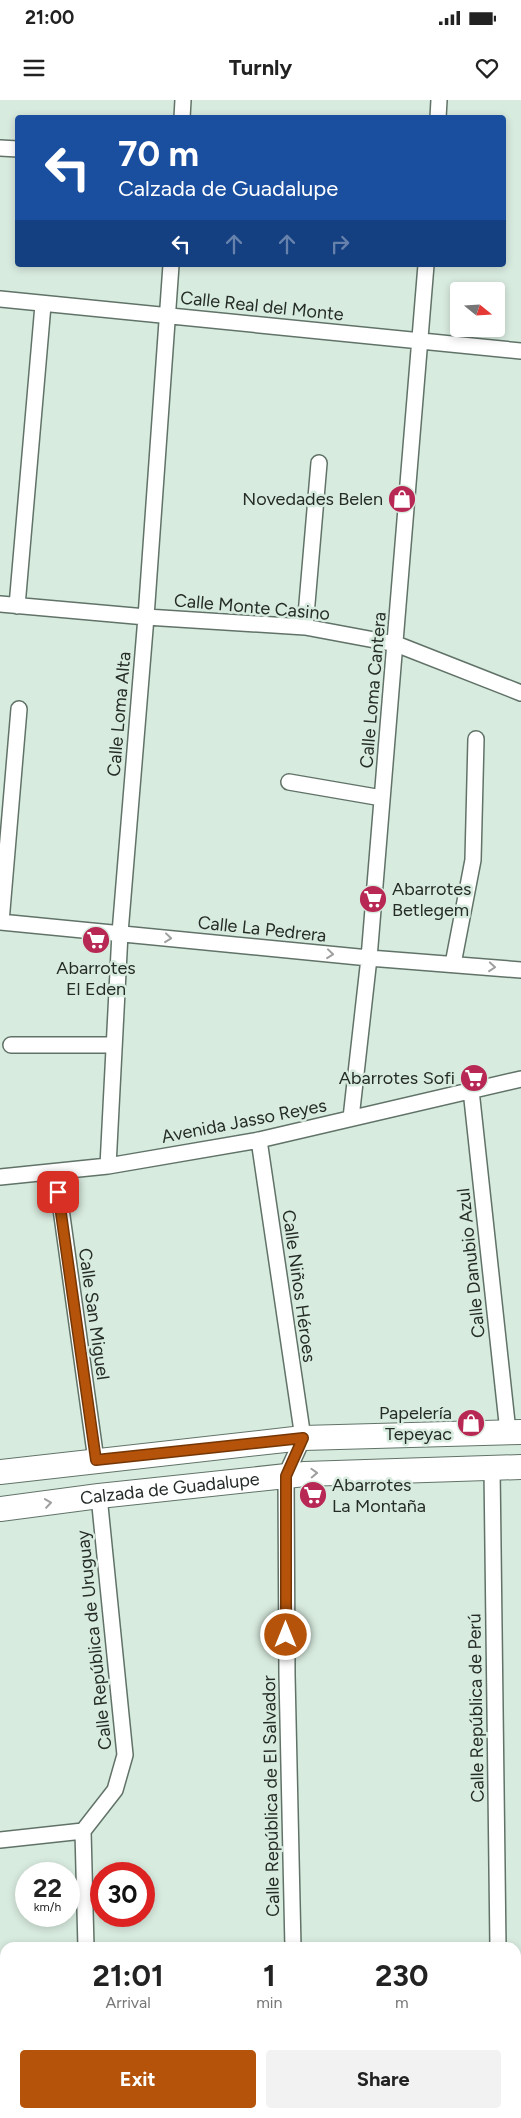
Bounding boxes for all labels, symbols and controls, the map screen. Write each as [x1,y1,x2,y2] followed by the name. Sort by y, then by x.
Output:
[25,6,74,29] text: 21:00
[20,54,48,82] icon: menu
[229,54,292,81] text: Turnly
[473,54,501,82] icon: heart
[118,133,199,175] text: 70 m
[35,135,100,200] icon: left
[118,175,338,202] text: Calzada de Guadalupe
[167,230,195,258] icon: left
[220,230,248,258] icon: ahead
[273,230,301,258] icon: ahead
[326,230,354,258] icon: right
[450,282,505,338] north arrow
[450,282,505,337] map controls
[179,286,345,326] street label: Calle Real del Monte
[387,484,417,514] shop icon: Novedades Belen
[242,488,383,510] place label: Novedades Belen
[173,589,331,625] street label: Calle Monte Casino
[355,611,391,769] street label: Calle Loma Cantera
[103,651,135,777] street label: Calle Loma Alta
[392,878,472,921] place label: Abarrotes Betlegem
[358,884,388,914] supermarket icon: Abarrotes Betlegem
[197,911,327,947] street label: Calle La Pedrera
[81,925,111,955] supermarket icon: Abarrotes El Eden
[164,932,172,943] one-way arrow
[326,948,334,959] one-way arrow
[56,957,136,1000] place label: Abarrotes El Eden
[488,961,496,972] one-way arrow
[459,1063,489,1093] supermarket icon: Abarrotes Sofi
[339,1067,455,1089] place label: Abarrotes Sofi
[160,1094,328,1148] street label: Avenida Jasso Reyes
[37,1171,79,1213] pin
[44,1178,72,1206] icon: arrive
[452,1187,490,1339] street label: Calle Danubio Azul
[277,1208,321,1364] street label: Calle Niños Héroes
[74,1247,114,1381] street label: Calle San Miguel
[379,1402,452,1445] place label: Papelería Tepeyac
[456,1408,486,1438] shop icon: Papelería Tepeyac
[79,1468,261,1509] street label: Calzada de Guadalupe
[310,1468,318,1479] one-way arrow
[332,1474,426,1517] place label: Abarrotes La Montaña
[298,1480,328,1510] supermarket icon: Abarrotes La Montaña
[45,1498,53,1509] one-way arrow
[71,1528,116,1751] street label: Calle República de Uruguay
[259,1608,311,1660] position arrow
[463,1613,489,1803] street label: Calle República de Perú
[258,1675,284,1917] street label: Calle República de El Salvador
[90,1862,155,1927] speed limit sign: 30
[33,1873,62,1903] text: 22
[34,1900,61,1914] text: km/h
[93,1957,164,1994] text: 21:01
[263,1957,276,1994] text: 1
[375,1957,428,1994] text: 230
[106,1993,151,2012] text: Arrival
[256,1993,282,2012] text: min
[395,1993,409,2012] text: m
[20,2050,256,2108] button: Exit
[266,2050,501,2108] button: Share

